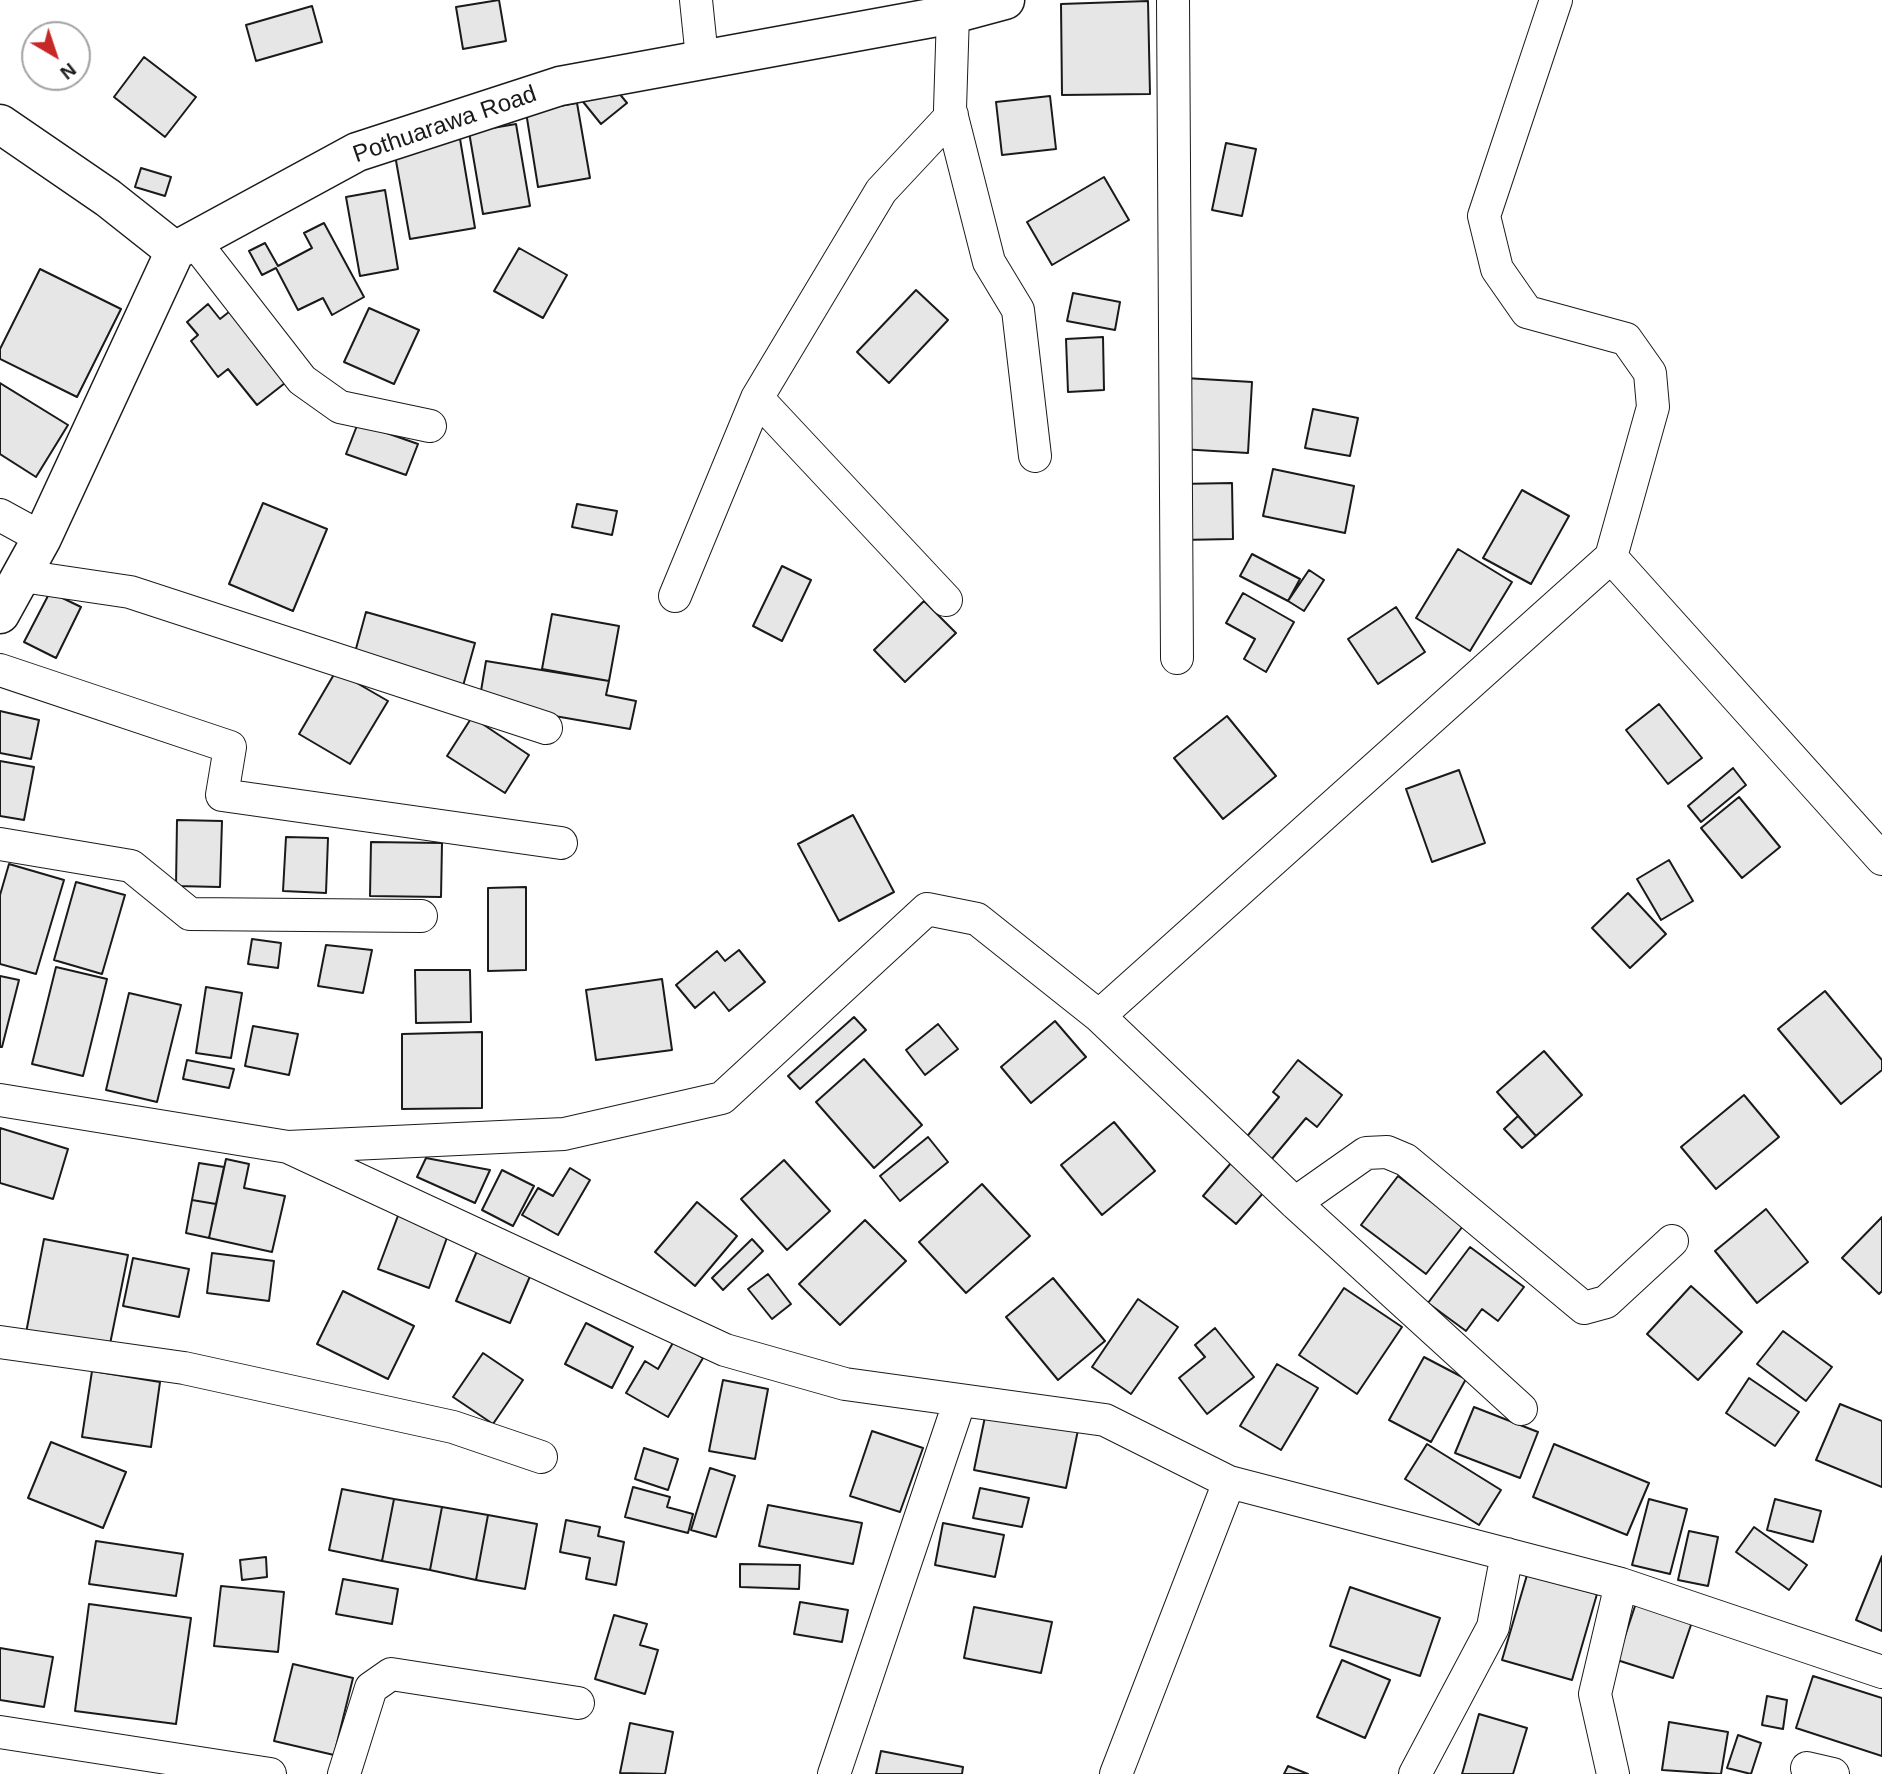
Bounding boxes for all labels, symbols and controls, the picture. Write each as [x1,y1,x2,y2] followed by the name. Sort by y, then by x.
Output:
[21,21,91,91] north arrow
[56,59,80,84] text: N
[349,80,541,170] street label: Pothuarawa Road

